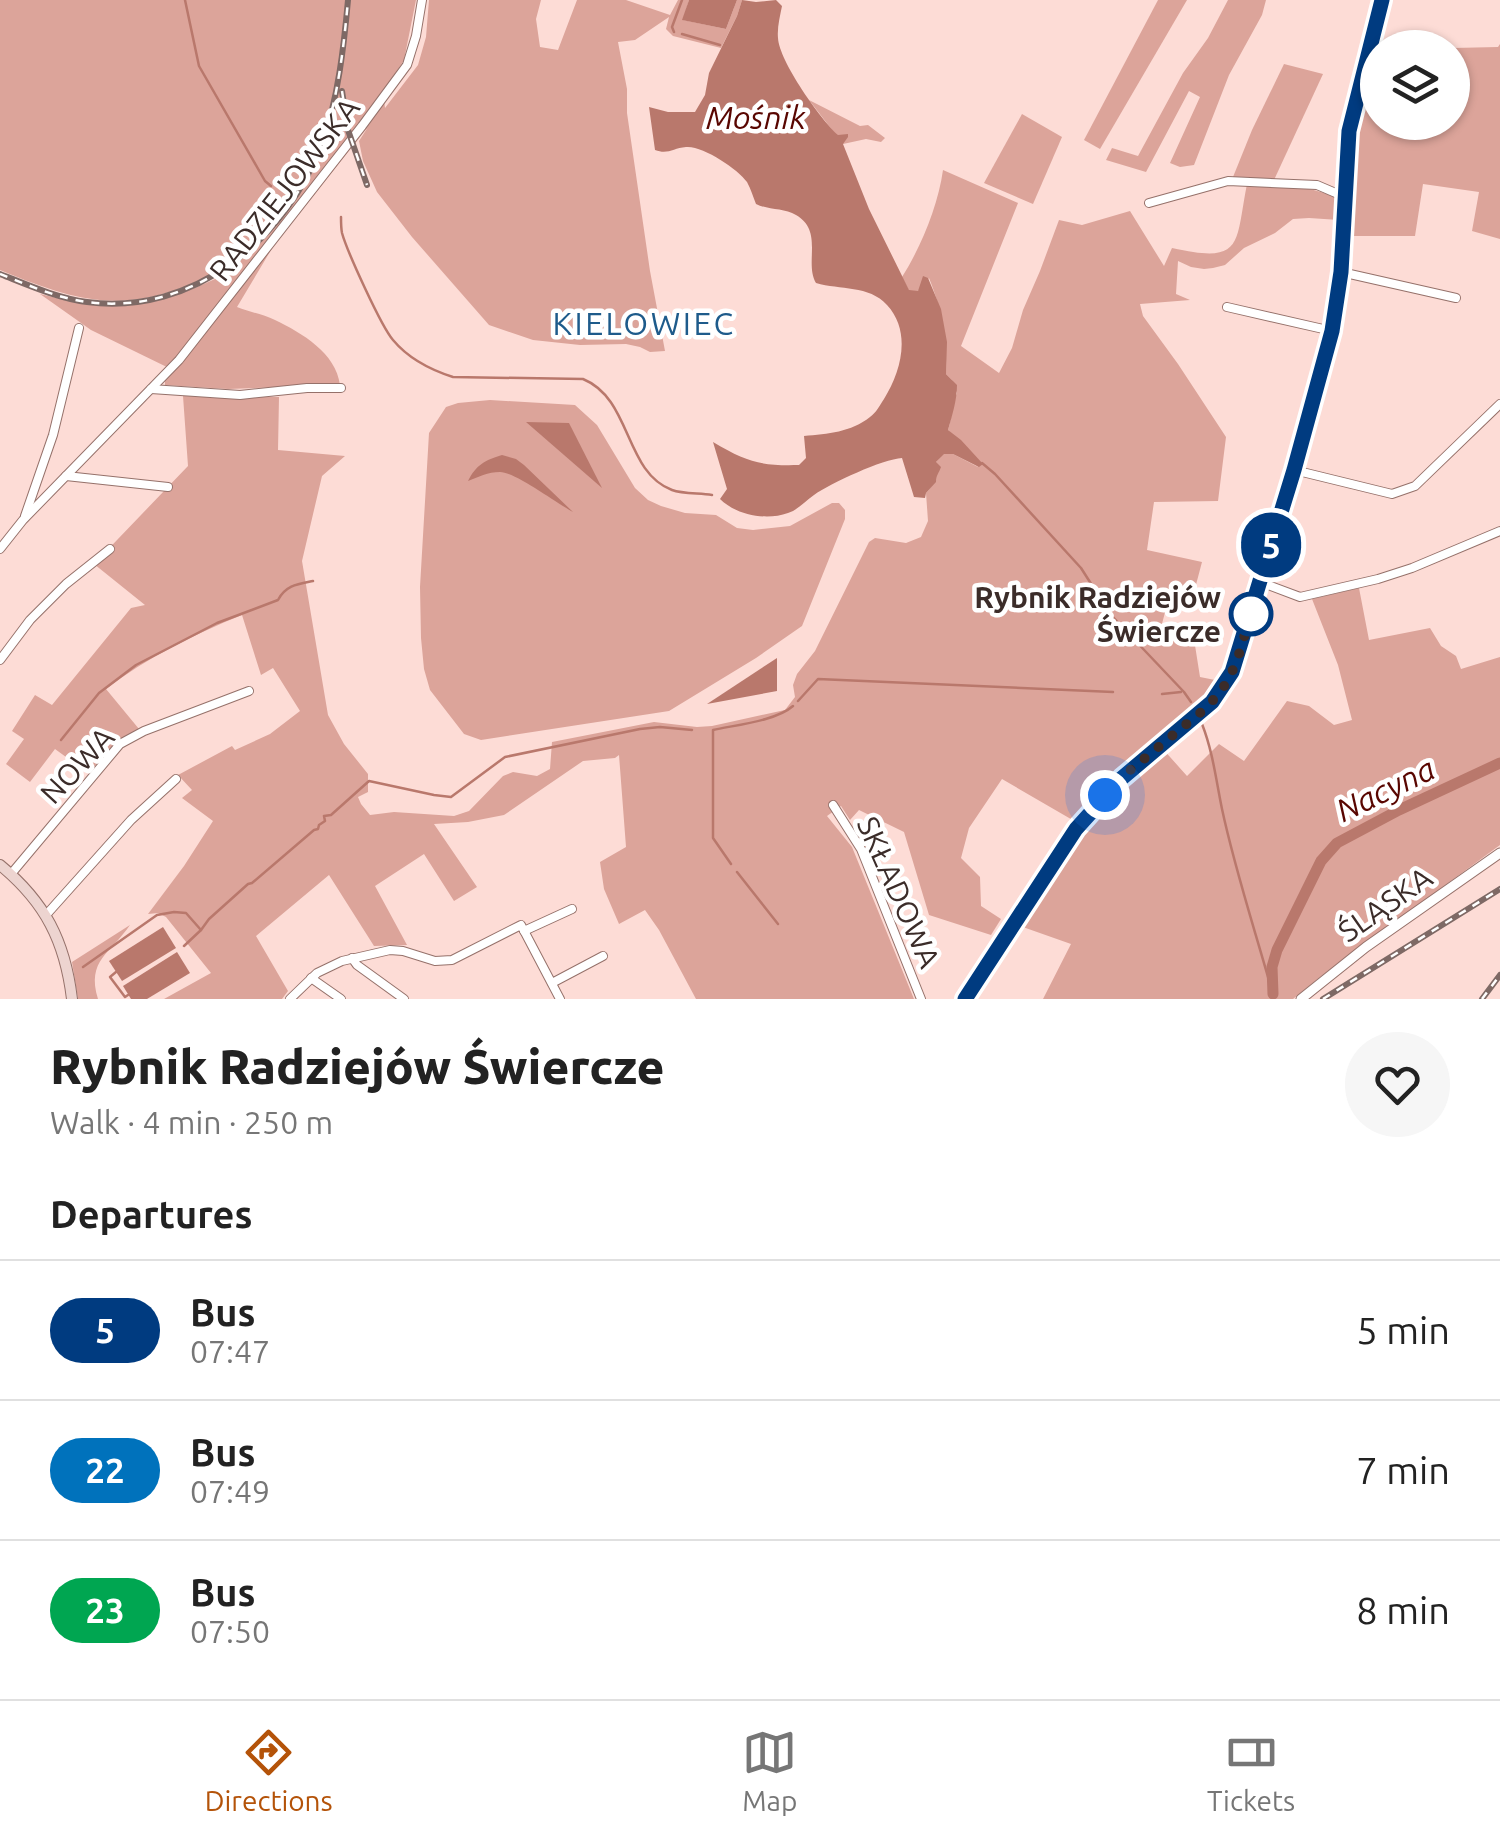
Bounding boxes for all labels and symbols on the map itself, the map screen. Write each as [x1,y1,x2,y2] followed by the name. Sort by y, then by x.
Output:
[202,90,366,287] street label: RADZIEJOWSKA
[706,99,807,135] water label: Mośnik
[552,305,736,341] district label: KIELOWIEC
[1238,512,1304,578] line badge: 5
[974,580,1222,648] place label: Rybnik Radziejów Świercze
[1230,593,1272,635] marker: Rybnik Radziejów Świercze
[33,720,121,810] street label: NOWA
[1330,750,1440,828] water label: Nacyna
[1080,770,1130,820] your location
[851,811,948,973] street label: SKŁADOWA
[1332,859,1439,948] street label: ŚLĄSKA

